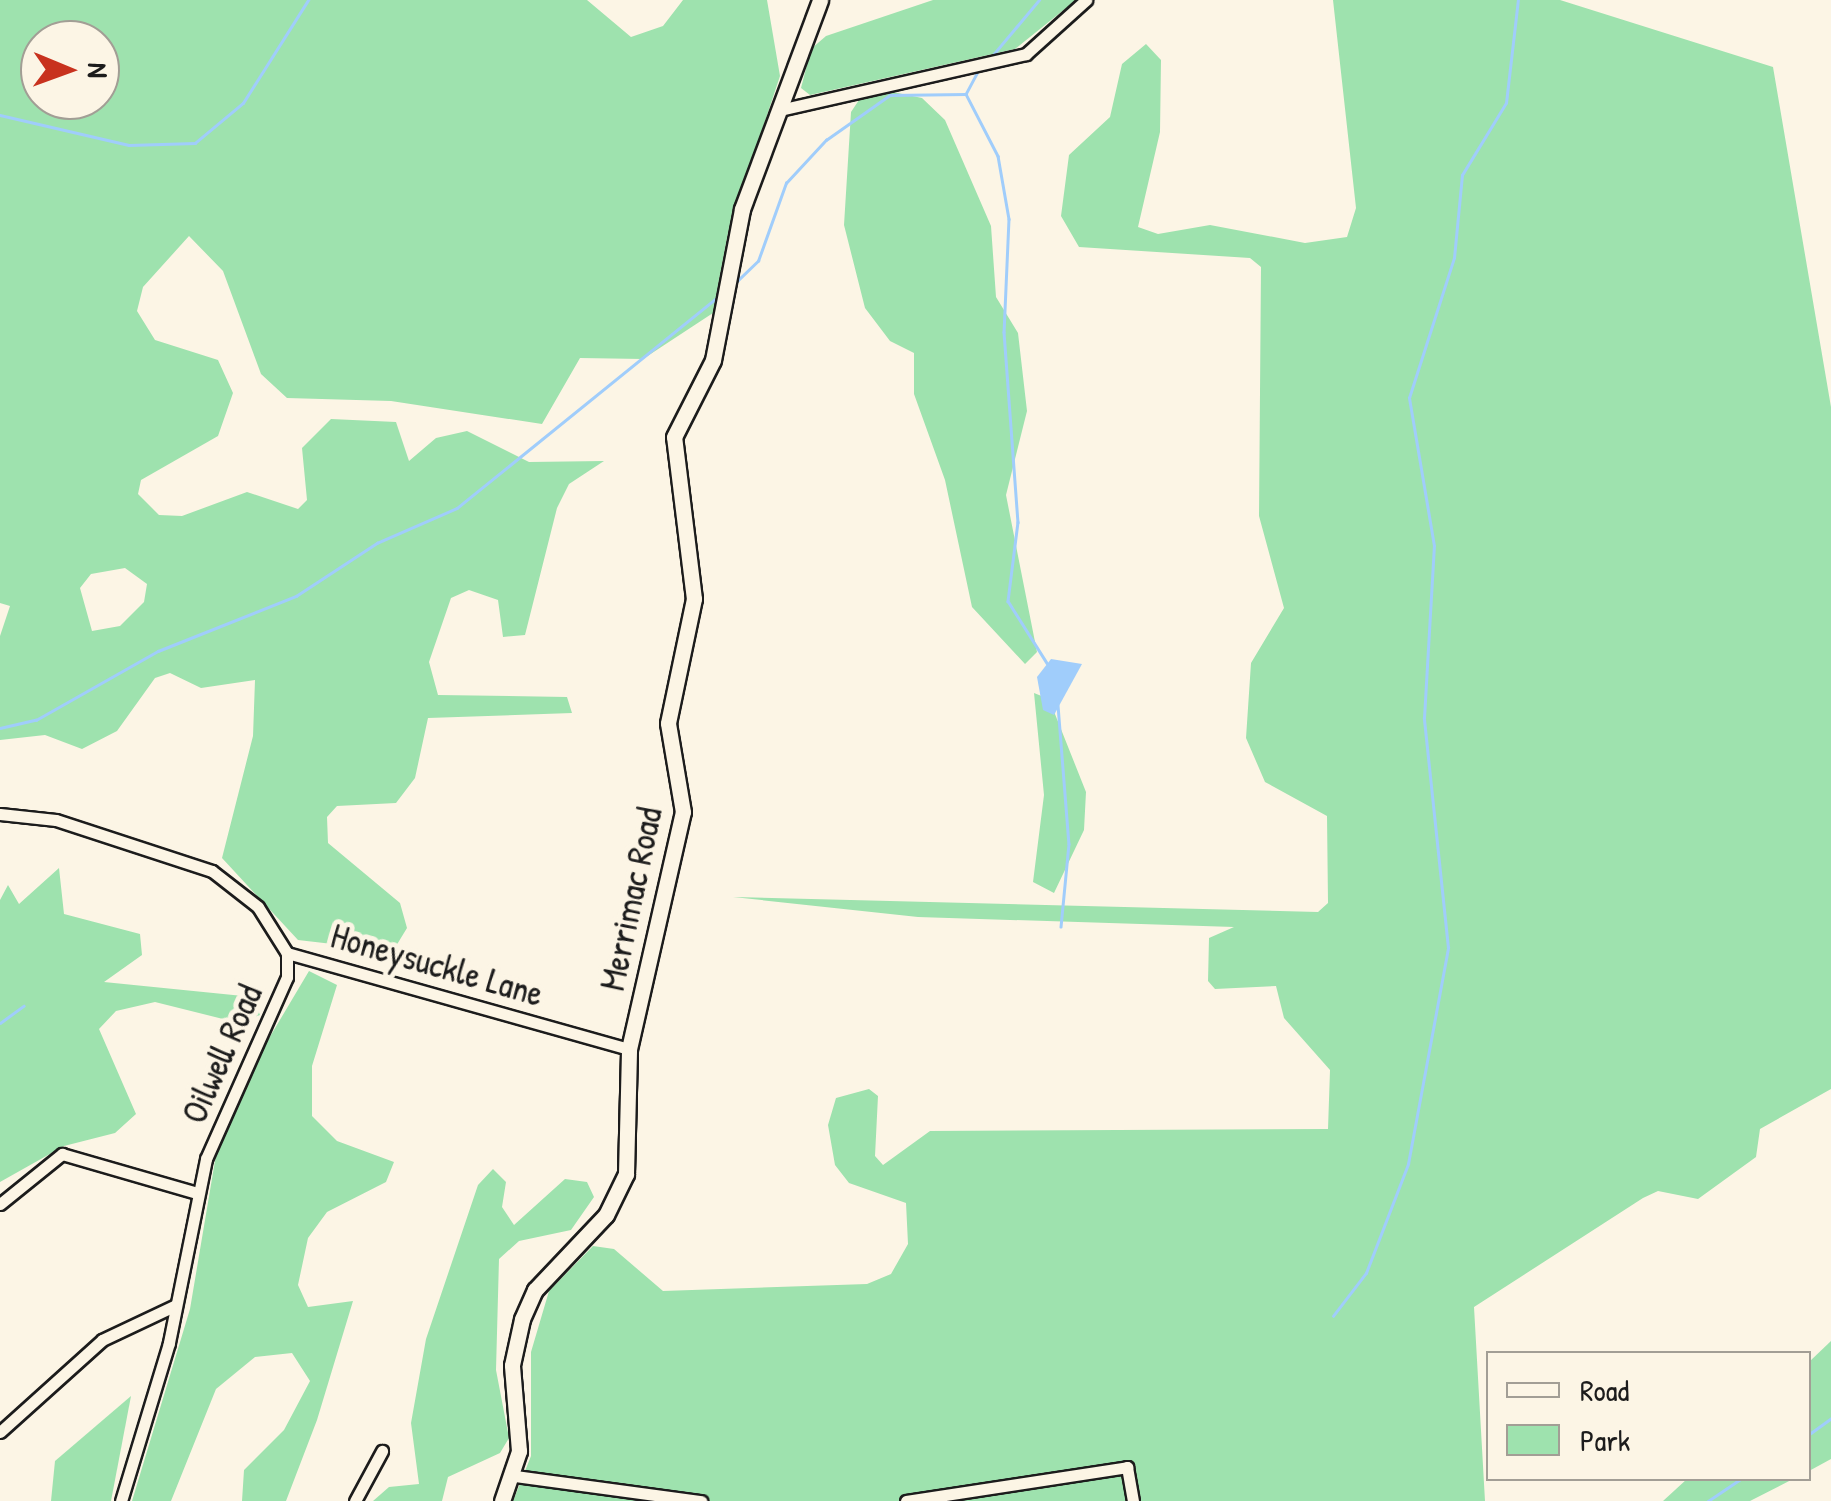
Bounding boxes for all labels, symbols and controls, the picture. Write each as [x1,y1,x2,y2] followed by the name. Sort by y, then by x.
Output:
[20,20,120,120] north arrow
[79,63,117,78] text: N
[591,804,671,994] street label: Merrimac Road
[326,915,548,1015] street label: Honeysuckle Lane
[173,978,271,1130] street label: Oilwell Road
[1486,1351,1811,1481] legend
[1580,1370,1629,1410] text: Road
[1580,1420,1630,1460] text: Park

